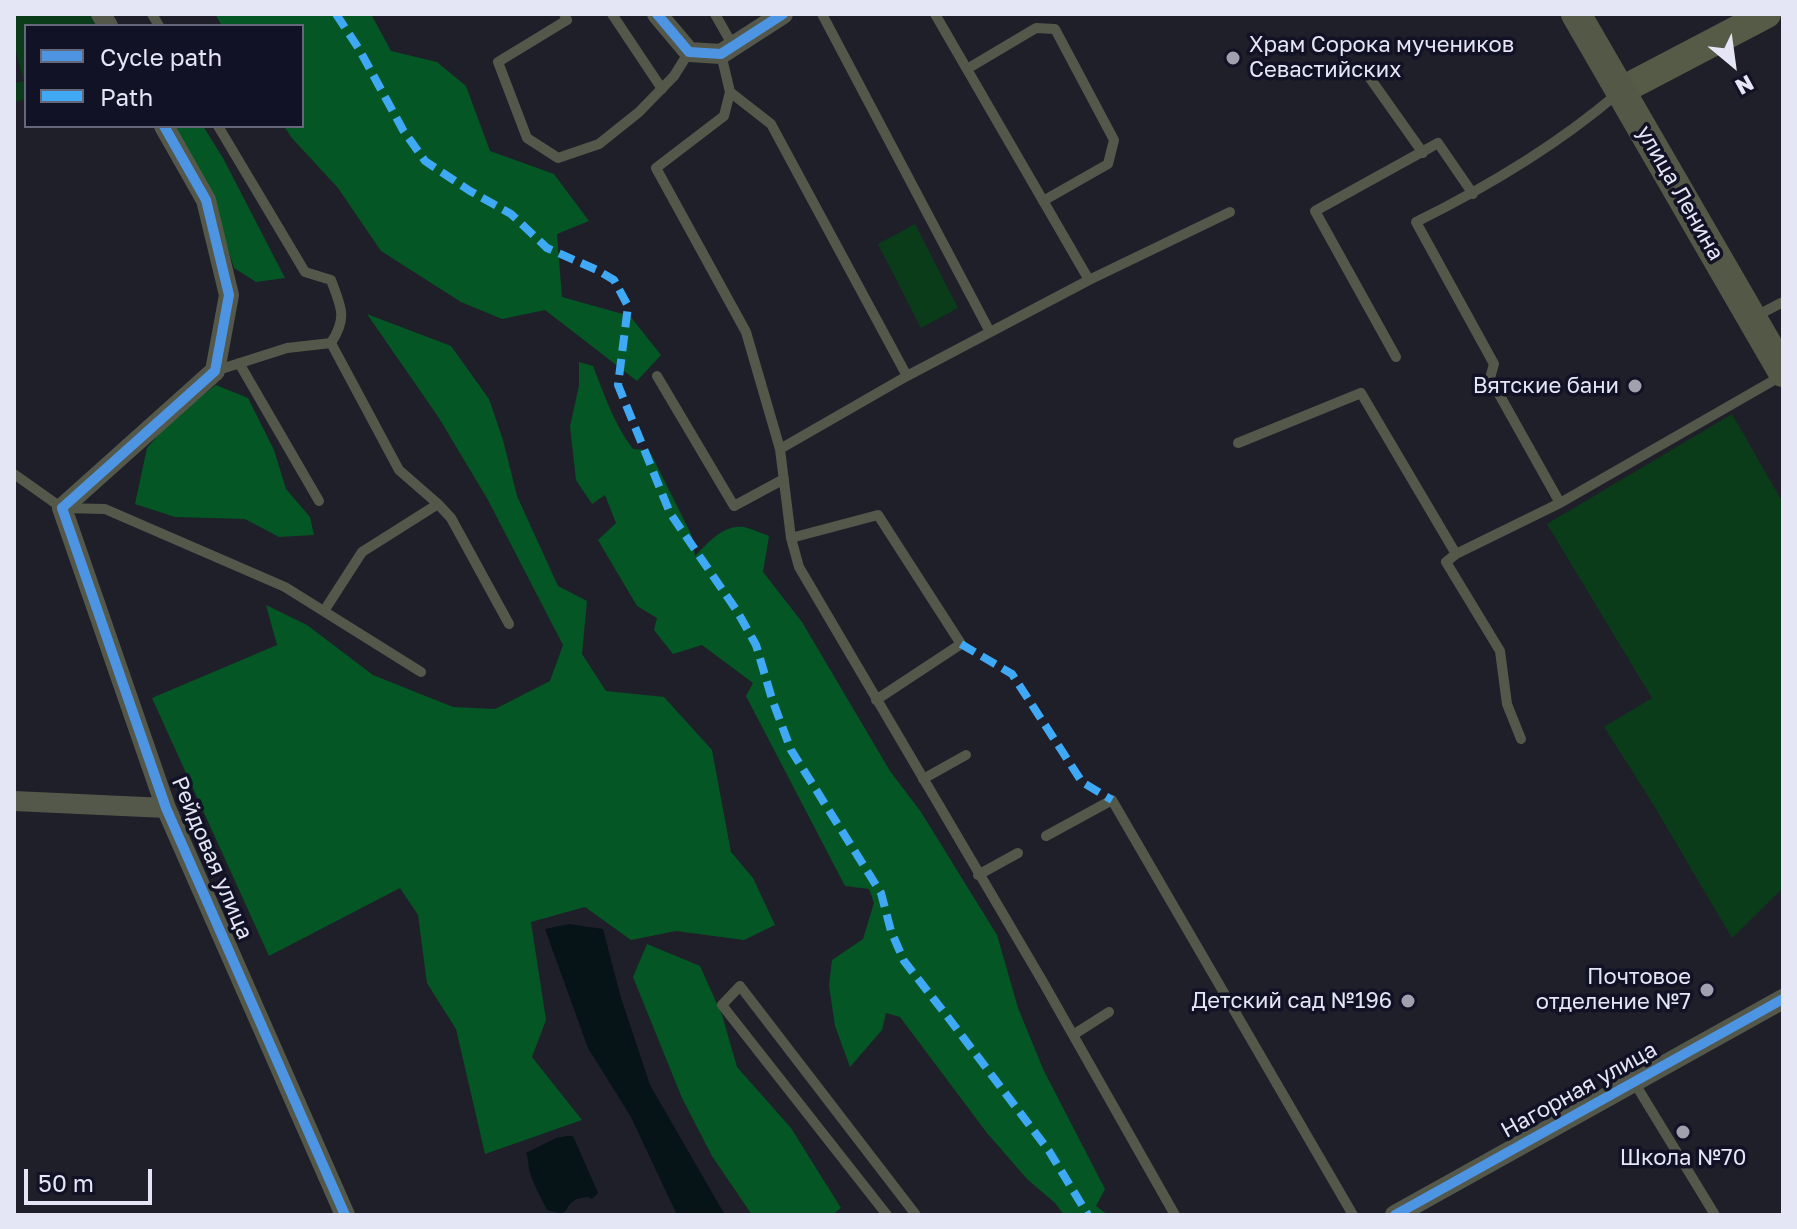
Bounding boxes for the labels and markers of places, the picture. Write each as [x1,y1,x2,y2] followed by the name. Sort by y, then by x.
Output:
[1249,32,1514,84] place label: Храм Сорока мучеников Севастийских
[1224,49,1242,67] marker: Храм Сорока мучеников Севастийских
[1473,373,1619,399] place label: Вятские бани
[1626,377,1644,395] marker: Вятские бани
[1536,964,1691,1016] place label: Почтовое отделение №7
[1698,981,1716,999] marker: Почтовое отделение №7
[1191,988,1392,1014] place label: Детский сад №196
[1399,992,1417,1010] marker: Детский сад №196
[1674,1123,1692,1141] marker: Школа №70
[1620,1145,1746,1171] place label: Школа №70

